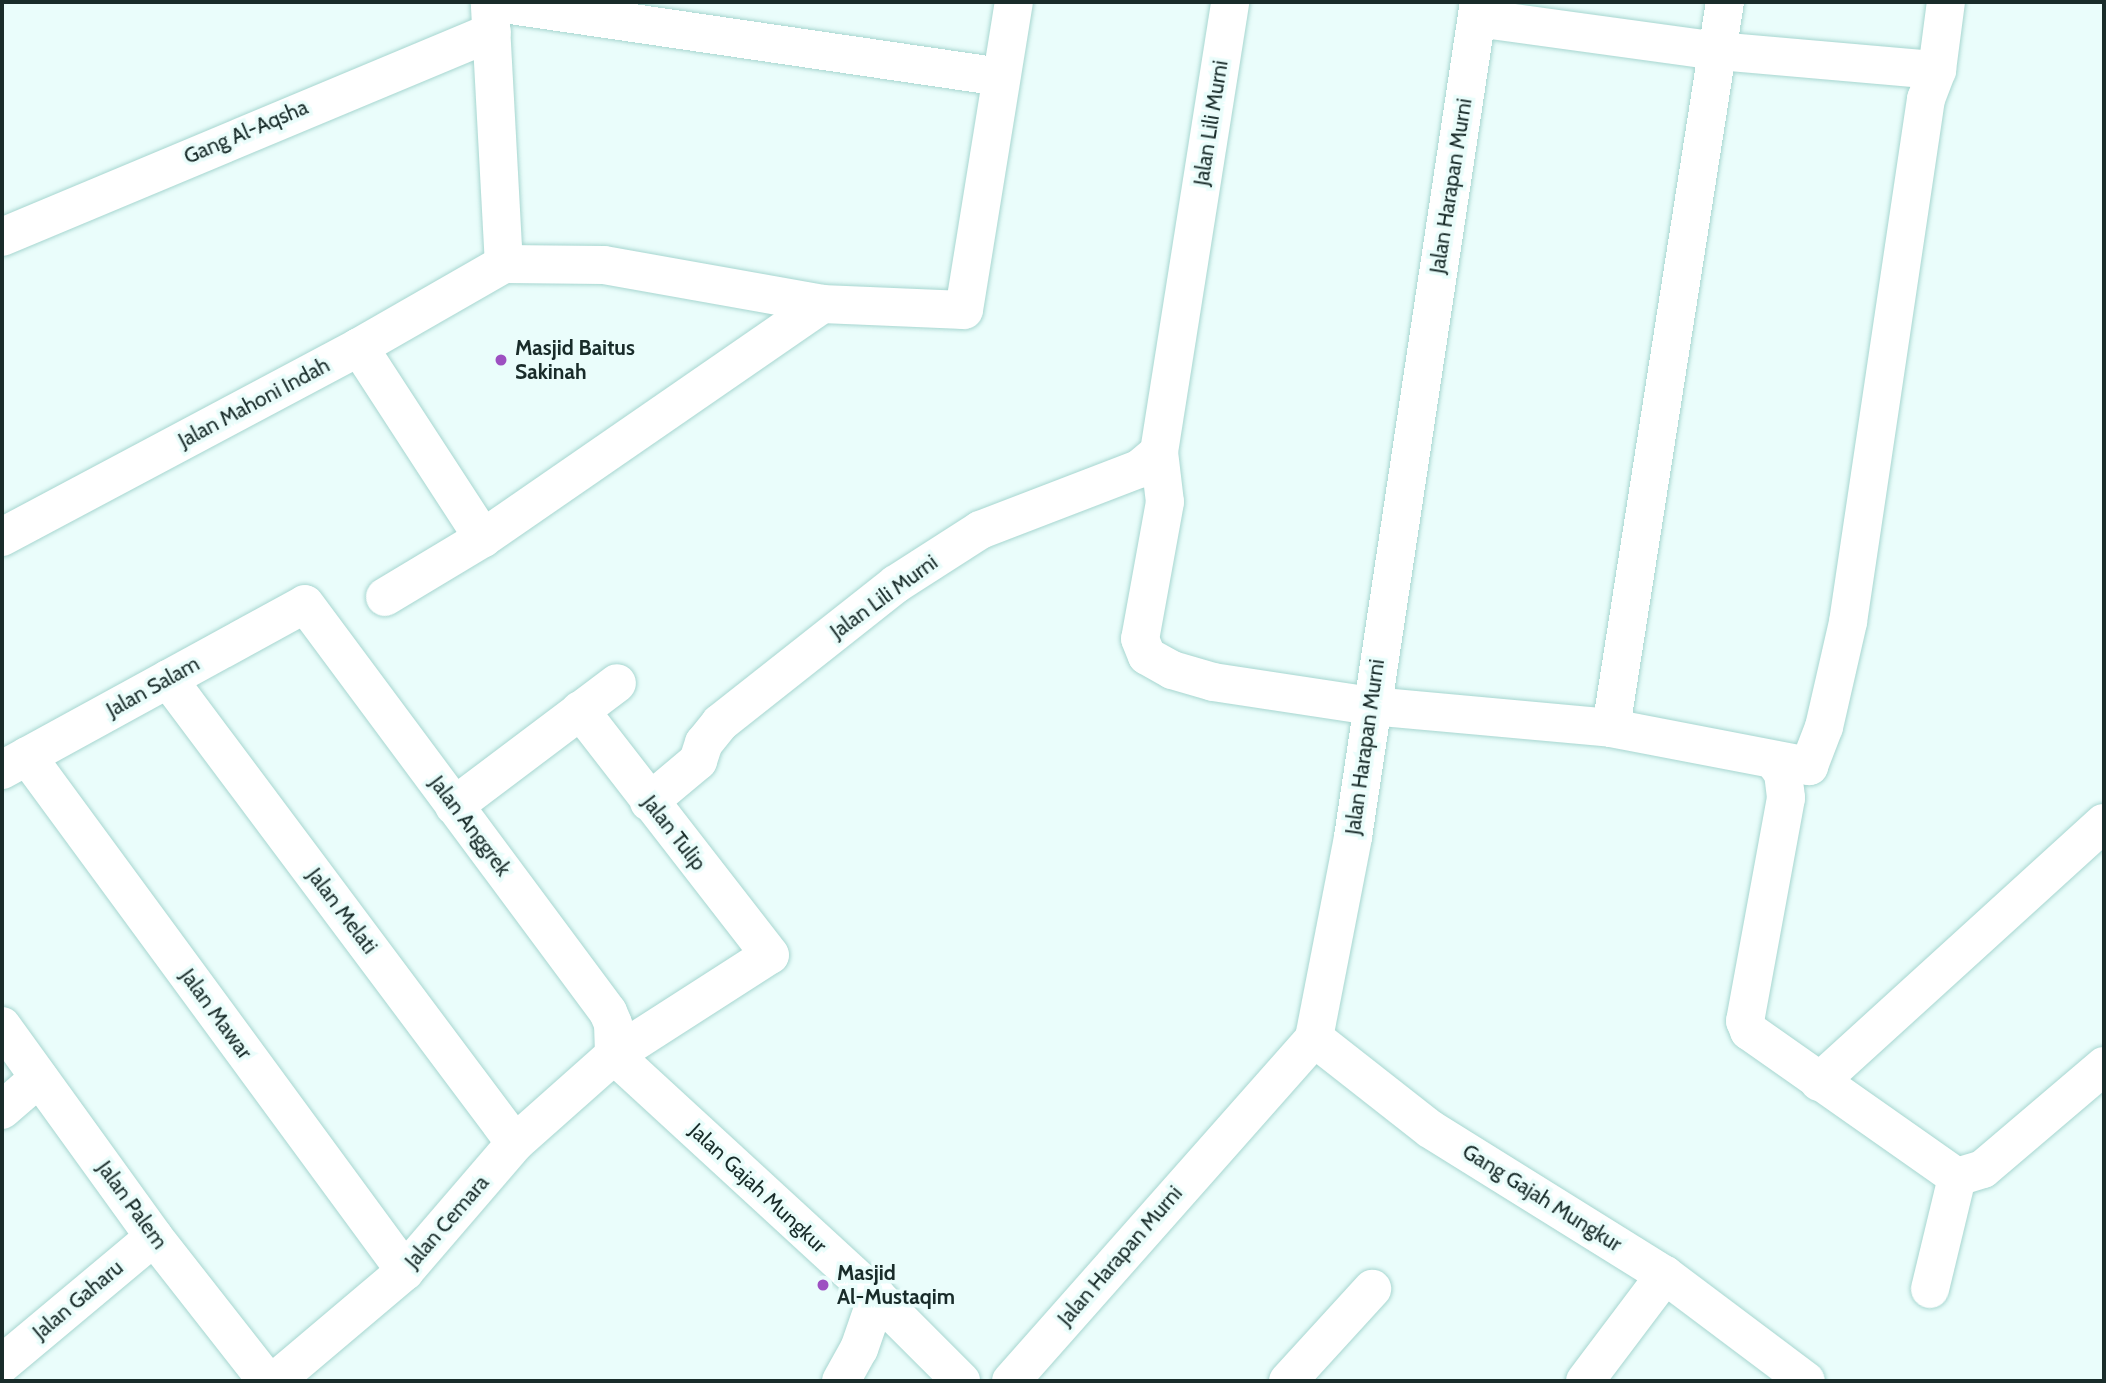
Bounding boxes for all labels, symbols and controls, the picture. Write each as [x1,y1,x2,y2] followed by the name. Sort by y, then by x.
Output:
[1189,59,1233,187] street label: Jalan Lili Murni
[180,95,312,169] street label: Gang Al-Aqsha
[1425,97,1477,275] street label: Jalan Harapan Murni
[515,335,635,385] place label: Masjid Baitus Sakinah
[493,352,509,368] marker: Masjid Baitus Sakinah
[174,353,334,453] street label: Jalan Mahoni Indah
[825,550,943,644] street label: Jalan Lili Murni
[102,651,204,723] street label: Jalan Salam
[1340,658,1390,836] street label: Jalan Harapan Murni
[424,771,516,881] street label: Jalan Anggrek
[637,790,711,876] street label: Jalan Tulip
[302,863,382,959] street label: Jalan Melati
[175,964,257,1064] street label: Jalan Mawar
[684,1118,832,1258] street label: Jalan Gajah Mungkur
[1458,1139,1626,1257] street label: Gang Gajah Mungkur
[92,1156,172,1254] street label: Jalan Palem
[400,1170,494,1274] street label: Jalan Cemara
[1052,1181,1188,1331] street label: Jalan Harapan Murni
[28,1255,128,1345] street label: Jalan Gaharu
[837,1260,955,1310] place label: Masjid Al-Mustaqim
[815,1277,831,1293] marker: Masjid Al-Mustaqim

